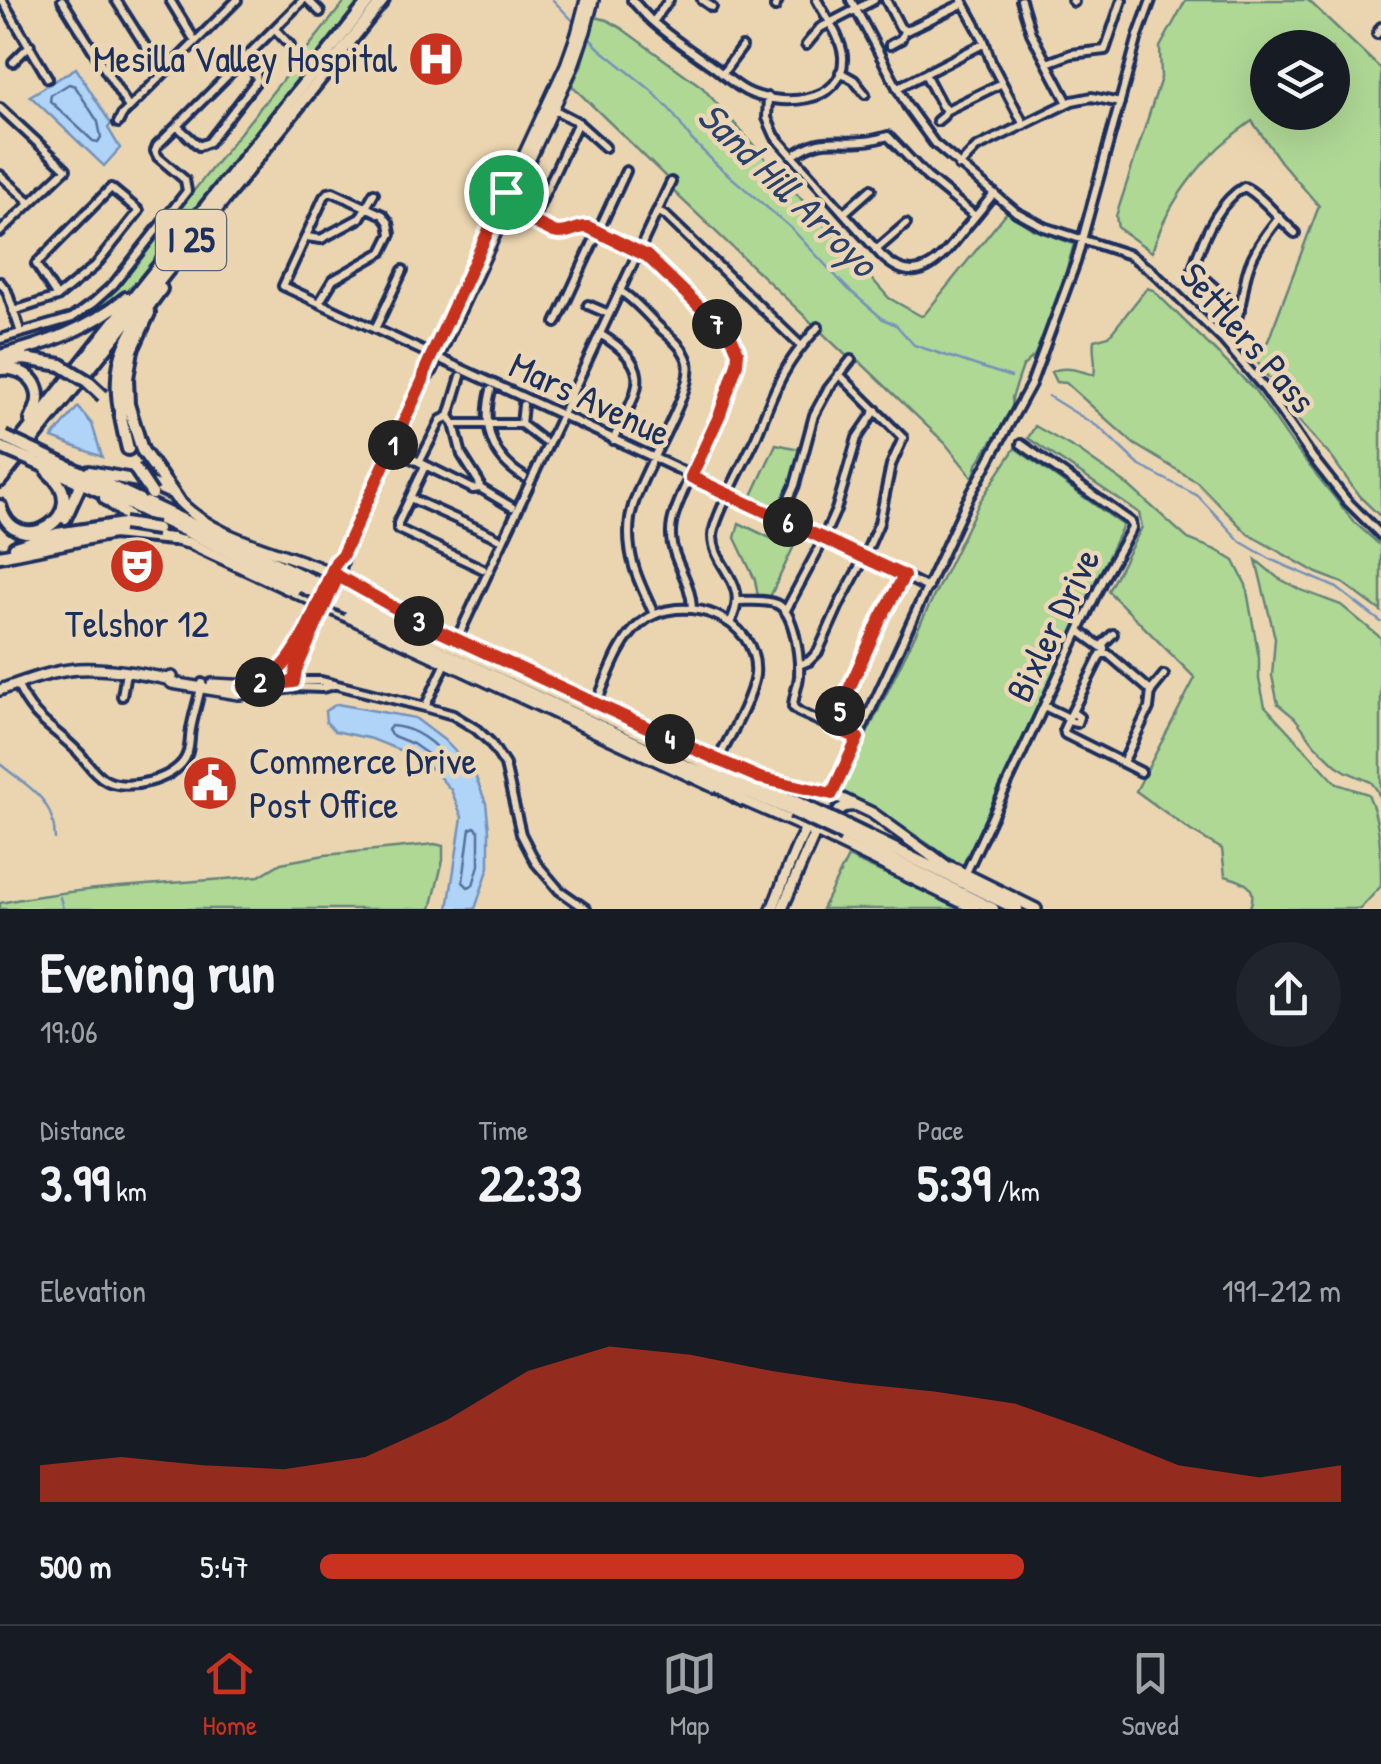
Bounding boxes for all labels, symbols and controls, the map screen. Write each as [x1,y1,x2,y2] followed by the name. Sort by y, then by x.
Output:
[406,29,466,89] hospital icon: Mesilla Valley Hospital
[1250,30,1350,130] map controls
[1250,30,1350,130] button: layers
[93,32,398,84] place label: Mesilla Valley Hospital
[686,89,892,290] water label: Sand Hill Arroyo
[464,150,549,235] pin
[479,165,534,220] icon: arrive
[156,210,226,270] road number: I 25
[1169,251,1329,424] street label: Settlers Pass
[692,299,742,349] pin: 7
[710,305,724,343] text: 7
[502,338,679,458] street label: Mars Avenue
[368,420,418,470] pin: 1
[388,426,398,464] text: 1
[763,497,813,547] pin: 6
[782,503,794,541] text: 6
[107,536,167,596] theatre icon: Telshor 12
[993,539,1112,710] street label: Bixler Drive
[394,596,444,646] pin: 3
[65,597,209,649] place label: Telshor 12
[413,602,425,640] text: 3
[235,657,285,707] pin: 2
[253,663,267,701] text: 2
[815,686,865,736] pin: 5
[834,692,846,730] text: 5
[645,714,695,764] pin: 4
[665,720,675,758] text: 4
[249,734,477,830] place label: Commerce Drive Post Office
[180,753,240,813] public building icon: Commerce Drive Post Office
[40,935,275,1009] text: Evening run
[1236,942,1341,1047] button: share
[40,1010,98,1053] text: 19:06
[40,1111,126,1149] text: Distance
[479,1111,528,1149] text: Time
[917,1111,964,1149] text: Pace
[40,1149,110,1217] text: 3.99
[479,1149,582,1217] text: 22:33
[917,1149,991,1217] text: 5:39
[110,1172,147,1210] text: km
[991,1172,1040,1210] text: /km
[40,1269,146,1312] text: Elevation
[1222,1269,1341,1312] text: 191–212 m
[40,1545,111,1588] text: 500 m
[200,1545,249,1588] text: 5:47
[202,1646,257,1744] tab: Home
[662,1646,717,1744] tab: Map
[1122,1646,1179,1744] tab: Saved

